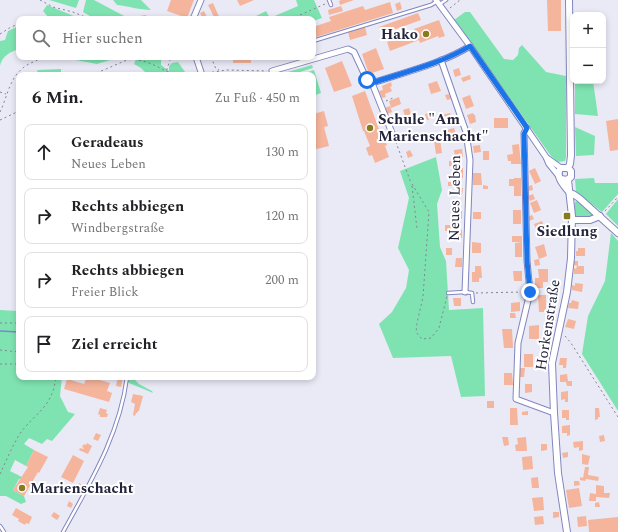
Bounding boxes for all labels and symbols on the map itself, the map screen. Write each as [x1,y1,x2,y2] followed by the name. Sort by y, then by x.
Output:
[381,23,418,46] place label: Hako
[421,29,431,39] marker: Hako
[358,71,376,89] route start
[378,108,488,148] place label: Schule "Am Marienschacht"
[365,123,375,133] marker: Schule "Am Marienschacht"
[443,154,467,241] street label: Neues Leben
[562,211,572,221] marker: Siedlung
[536,220,598,243] place label: Siedlung
[529,278,567,372] street label: Horkenstraße
[521,283,539,301] route end
[30,477,134,500] place label: Marienschacht
[17,483,27,493] marker: Marienschacht

